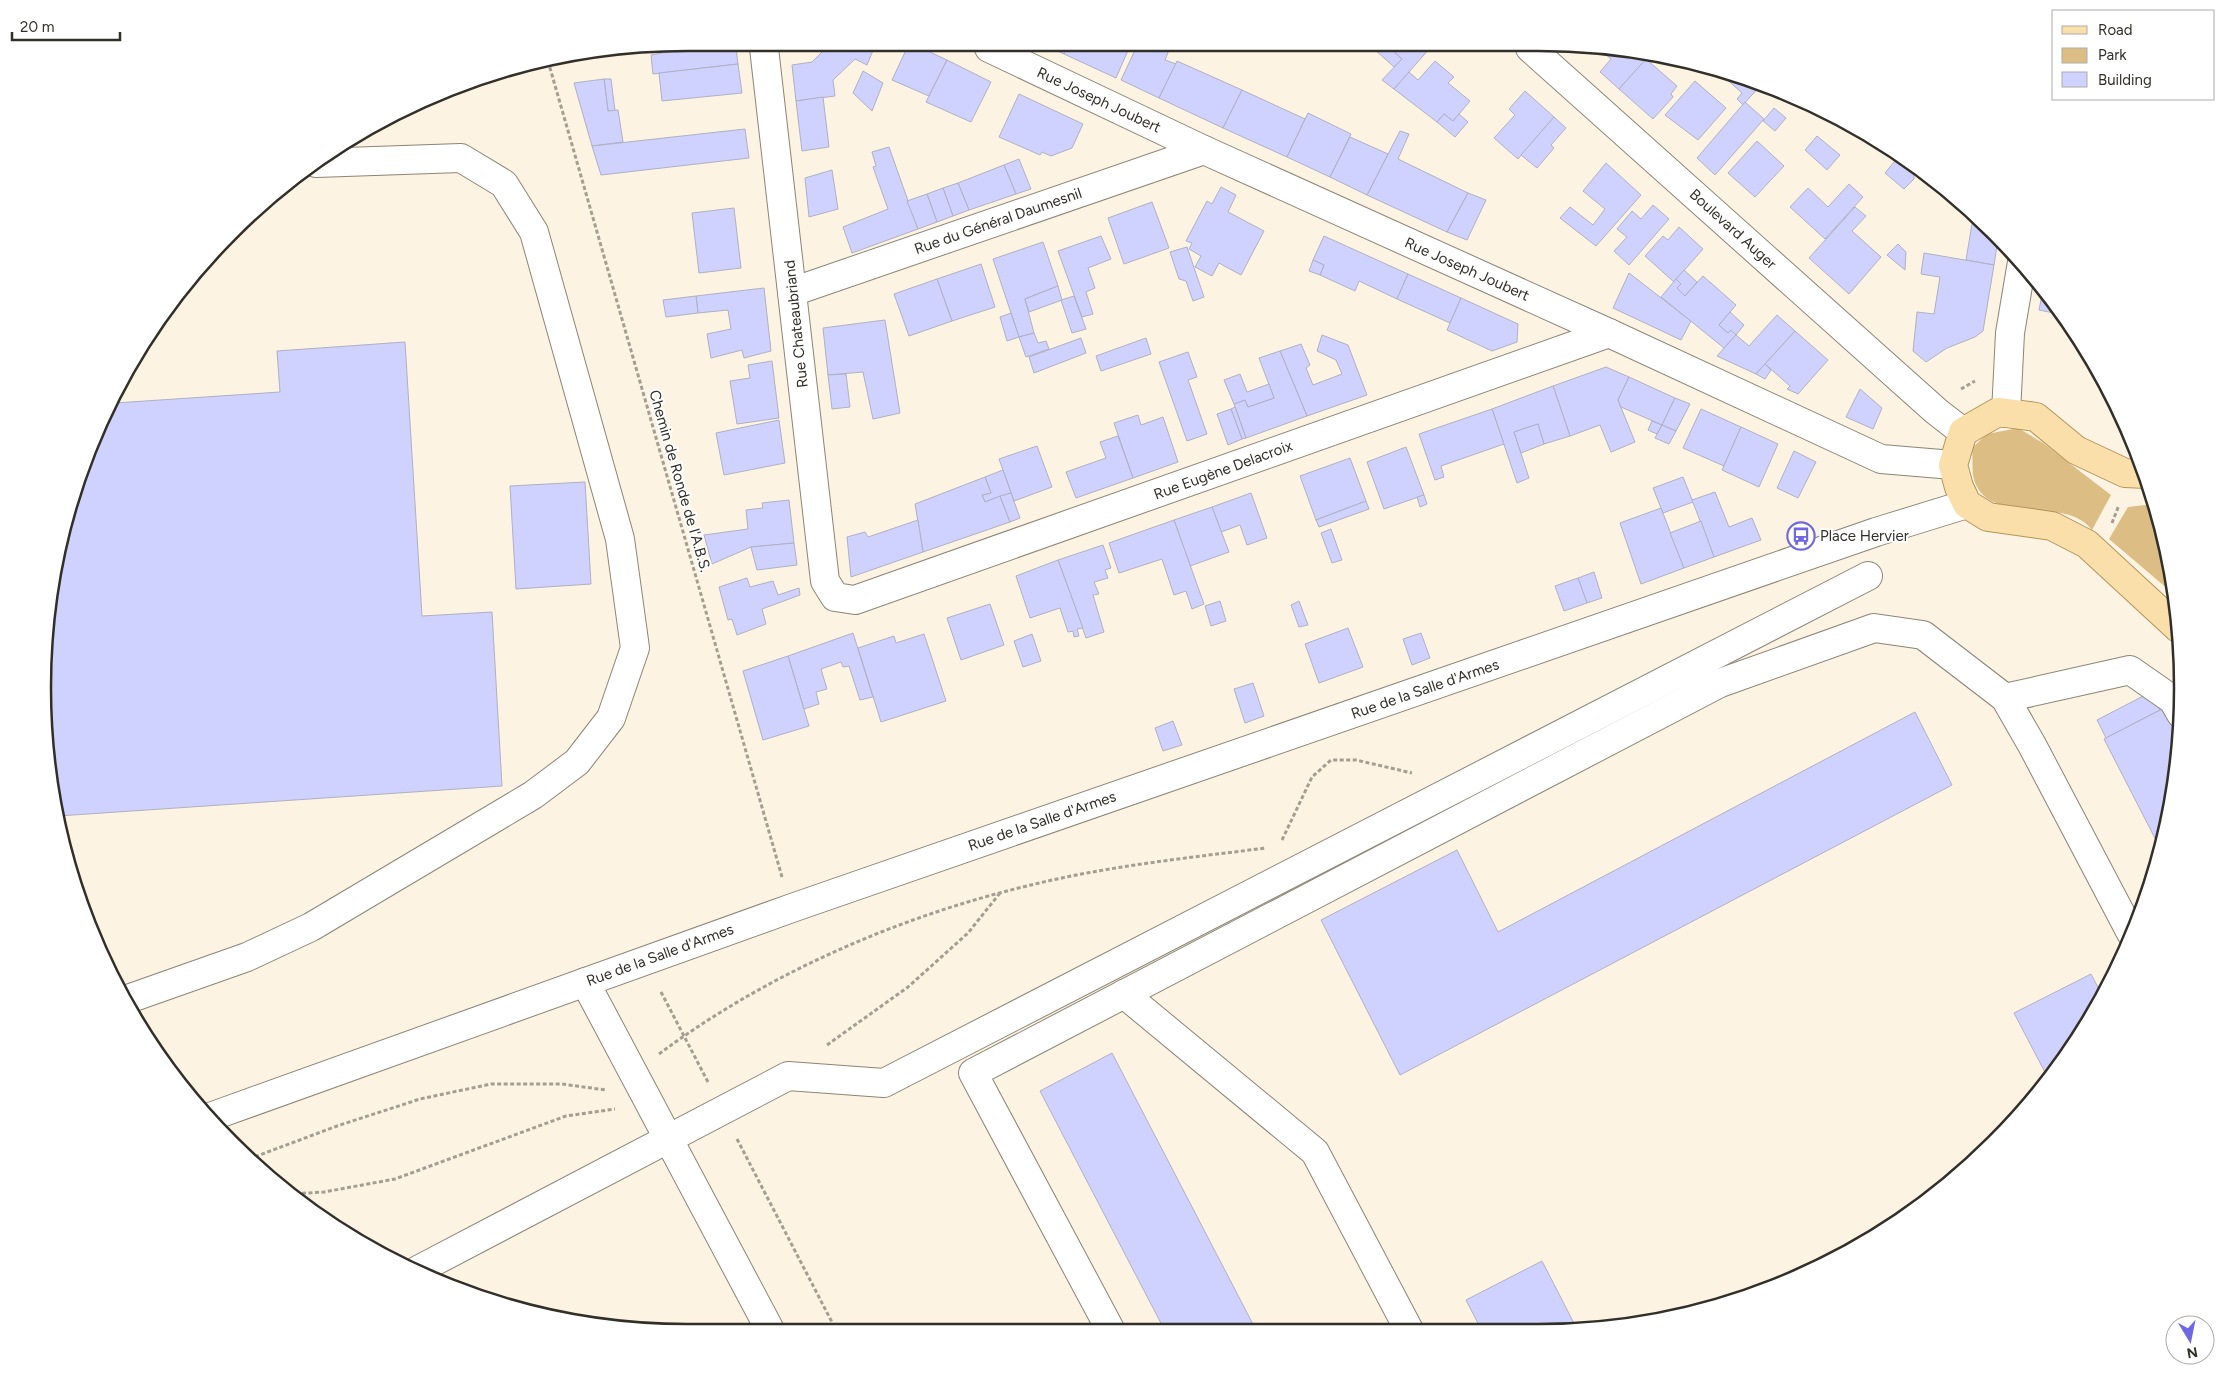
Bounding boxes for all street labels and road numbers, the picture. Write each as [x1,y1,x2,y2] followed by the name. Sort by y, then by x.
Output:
[1034,63,1164,137] street label: Rue Joseph Joubert
[912,184,1084,258] street label: Rue du Général Daumesnil
[1686,185,1780,273] street label: Boulevard Auger
[1402,233,1532,305] street label: Rue Joseph Joubert
[780,259,812,389] street label: Rue Chateaubriand
[645,388,715,574] street label: Chemin de Ronde de l'A.B.S.
[1151,437,1295,503] street label: Rue Eugène Delacroix
[1349,655,1501,723] street label: Rue de la Salle d'Armes
[966,787,1118,855] street label: Rue de la Salle d'Armes
[584,920,736,990] street label: Rue de la Salle d'Armes

